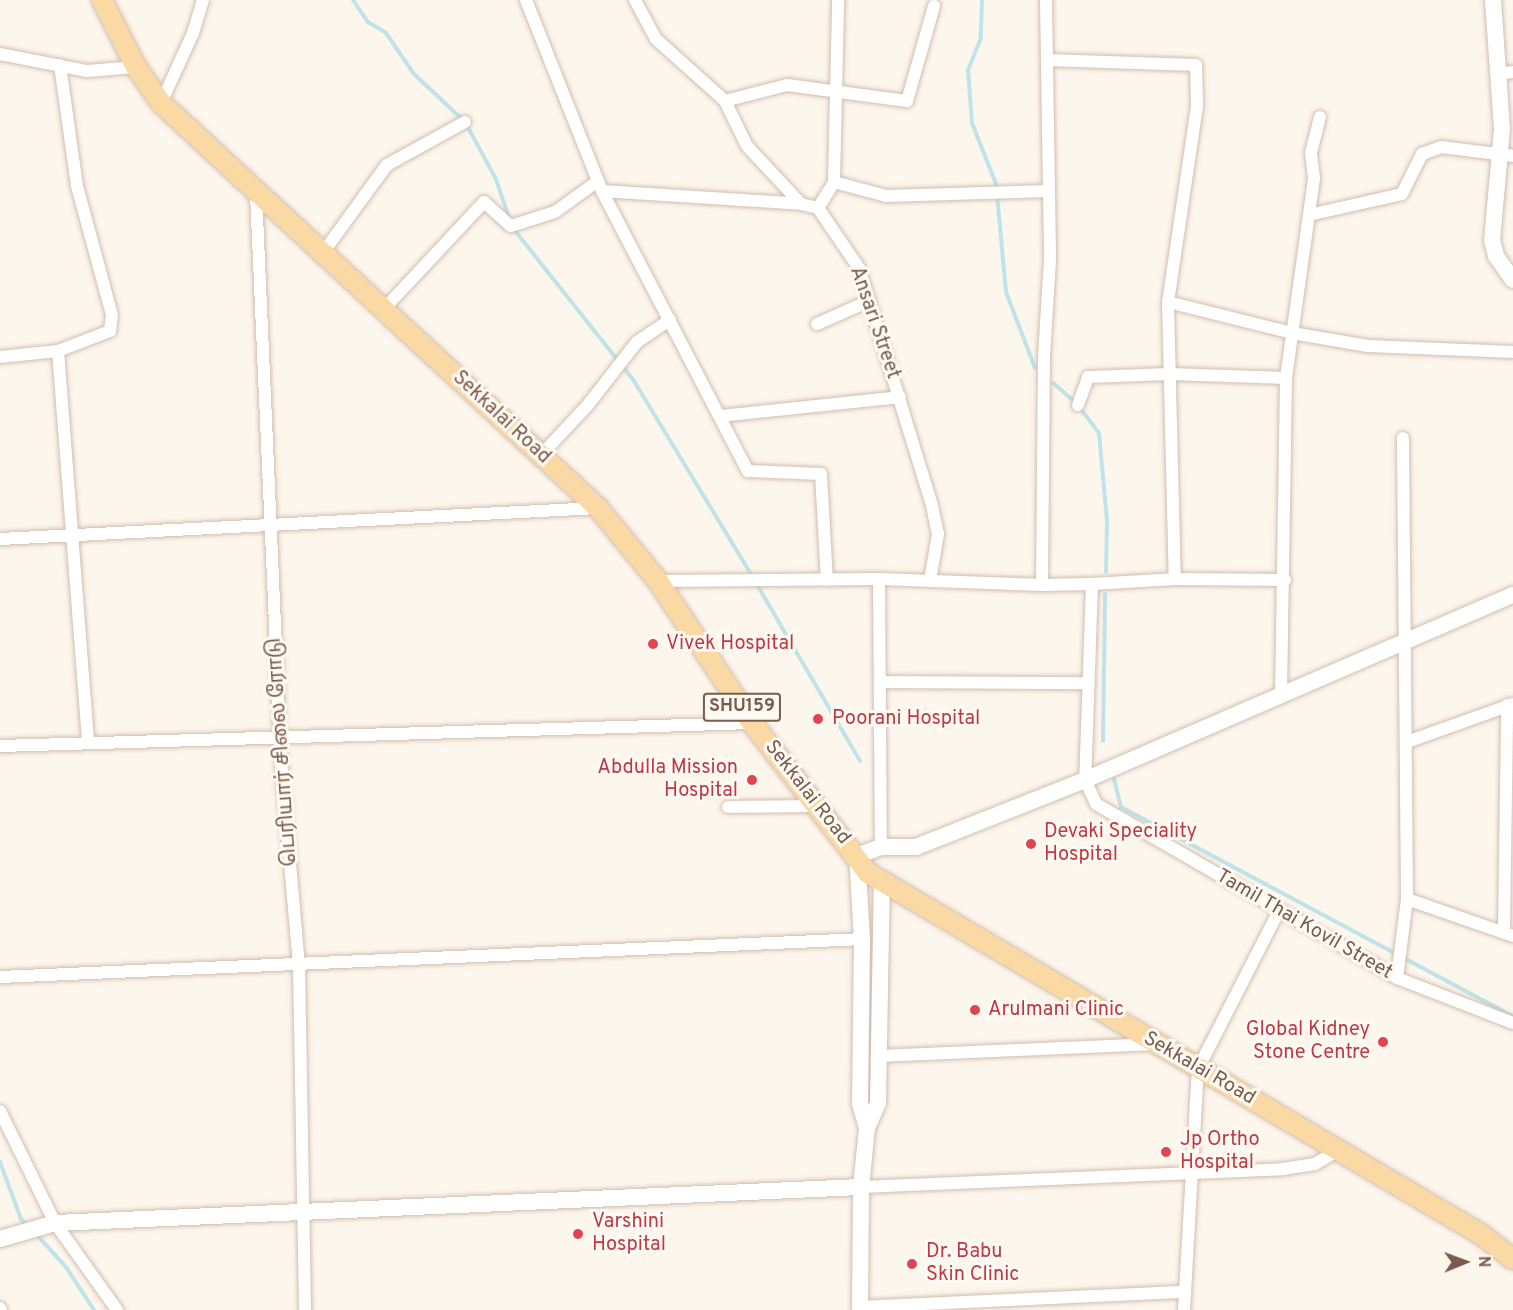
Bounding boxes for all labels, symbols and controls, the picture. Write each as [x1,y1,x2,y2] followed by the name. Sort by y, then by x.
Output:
[844,264,904,382] street label: Ansari Street
[447,366,555,470] street label: Sekkalai Road
[666,632,794,656] place label: Vivek Hospital
[644,635,662,653] marker: Vivek Hospital
[263,637,303,867] street label: பெரியார் சிலை ரோடு
[702,692,783,722] road number: SHU159
[832,707,980,731] place label: Poorani Hospital
[809,710,827,728] marker: Poorani Hospital
[759,736,855,850] street label: Sekkalai Road
[597,756,738,803] place label: Abdulla Mission Hospital
[743,771,761,789] marker: Abdulla Mission Hospital
[1044,820,1197,867] place label: Devaki Speciality Hospital
[1022,835,1040,853] marker: Devaki Speciality Hospital
[1211,864,1397,986] street label: Tamil Thai Kovil Street
[988,998,1124,1022] place label: Arulmani Clinic
[966,1001,984,1019] marker: Arulmani Clinic
[1246,1018,1370,1065] place label: Global Kidney Stone Centre
[1139,1027,1259,1111] street label: Sekkalai Road
[1374,1033,1392,1051] marker: Global Kidney Stone Centre
[1180,1128,1260,1175] place label: Jp Ortho Hospital
[1157,1143,1175,1161] marker: Jp Ortho Hospital
[592,1210,666,1257] place label: Varshini Hospital
[569,1225,587,1243] marker: Varshini Hospital
[1435,1232,1495,1292] north arrow
[926,1240,1019,1287] place label: Dr. Babu Skin Clinic
[903,1255,921,1273] marker: Dr. Babu Skin Clinic
[1473,1256,1493,1268] text: N

